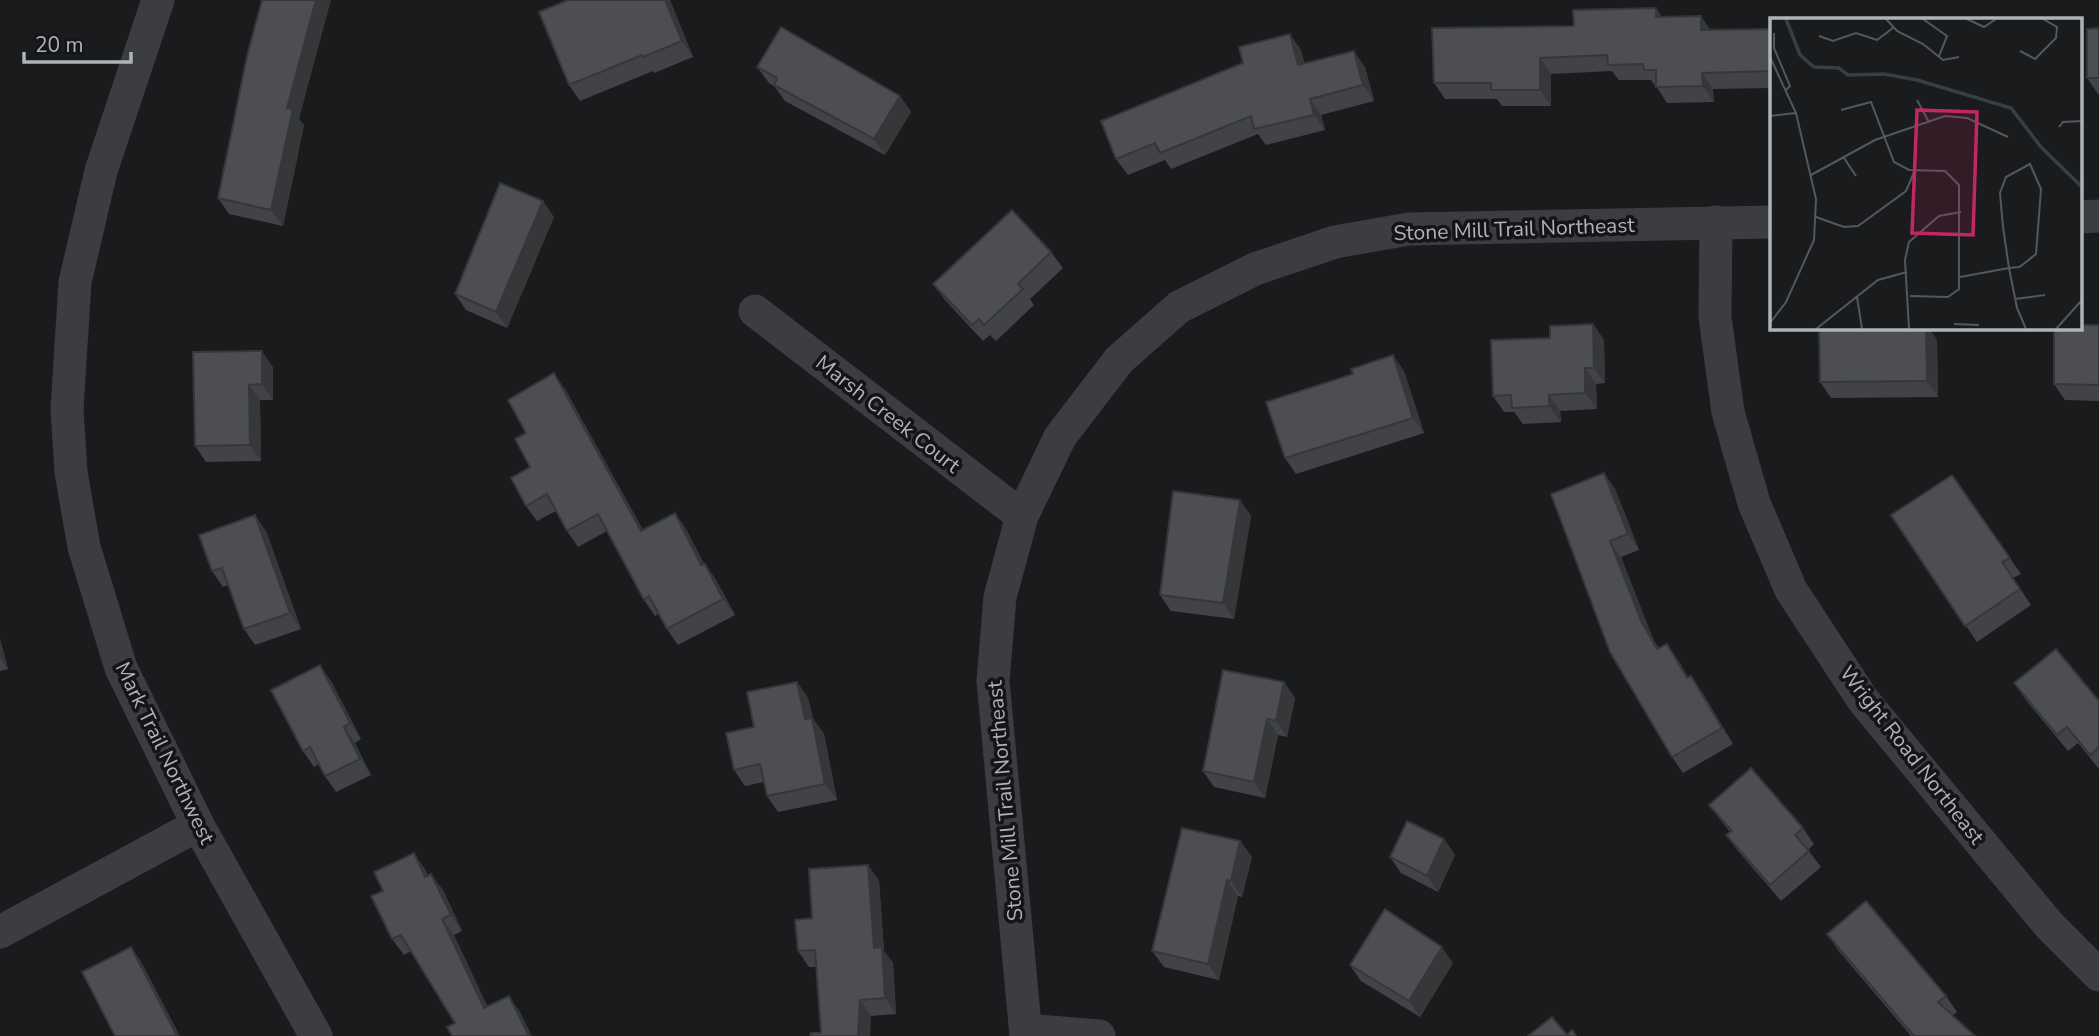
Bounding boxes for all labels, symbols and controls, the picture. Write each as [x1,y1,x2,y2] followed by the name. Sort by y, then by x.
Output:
[1770,18,2082,329] inset map
[24,21,131,65] scale bar
[35,31,84,59] text: 20 m
[1393,211,1636,247] street label: Stone Mill Trail Northeast
[810,349,966,480] street label: Marsh Creek Court
[109,657,221,849] street label: Mark Trail Northwest
[1833,660,1991,851] street label: Wright Road Northeast
[980,679,1029,922] street label: Stone Mill Trail Northeast

